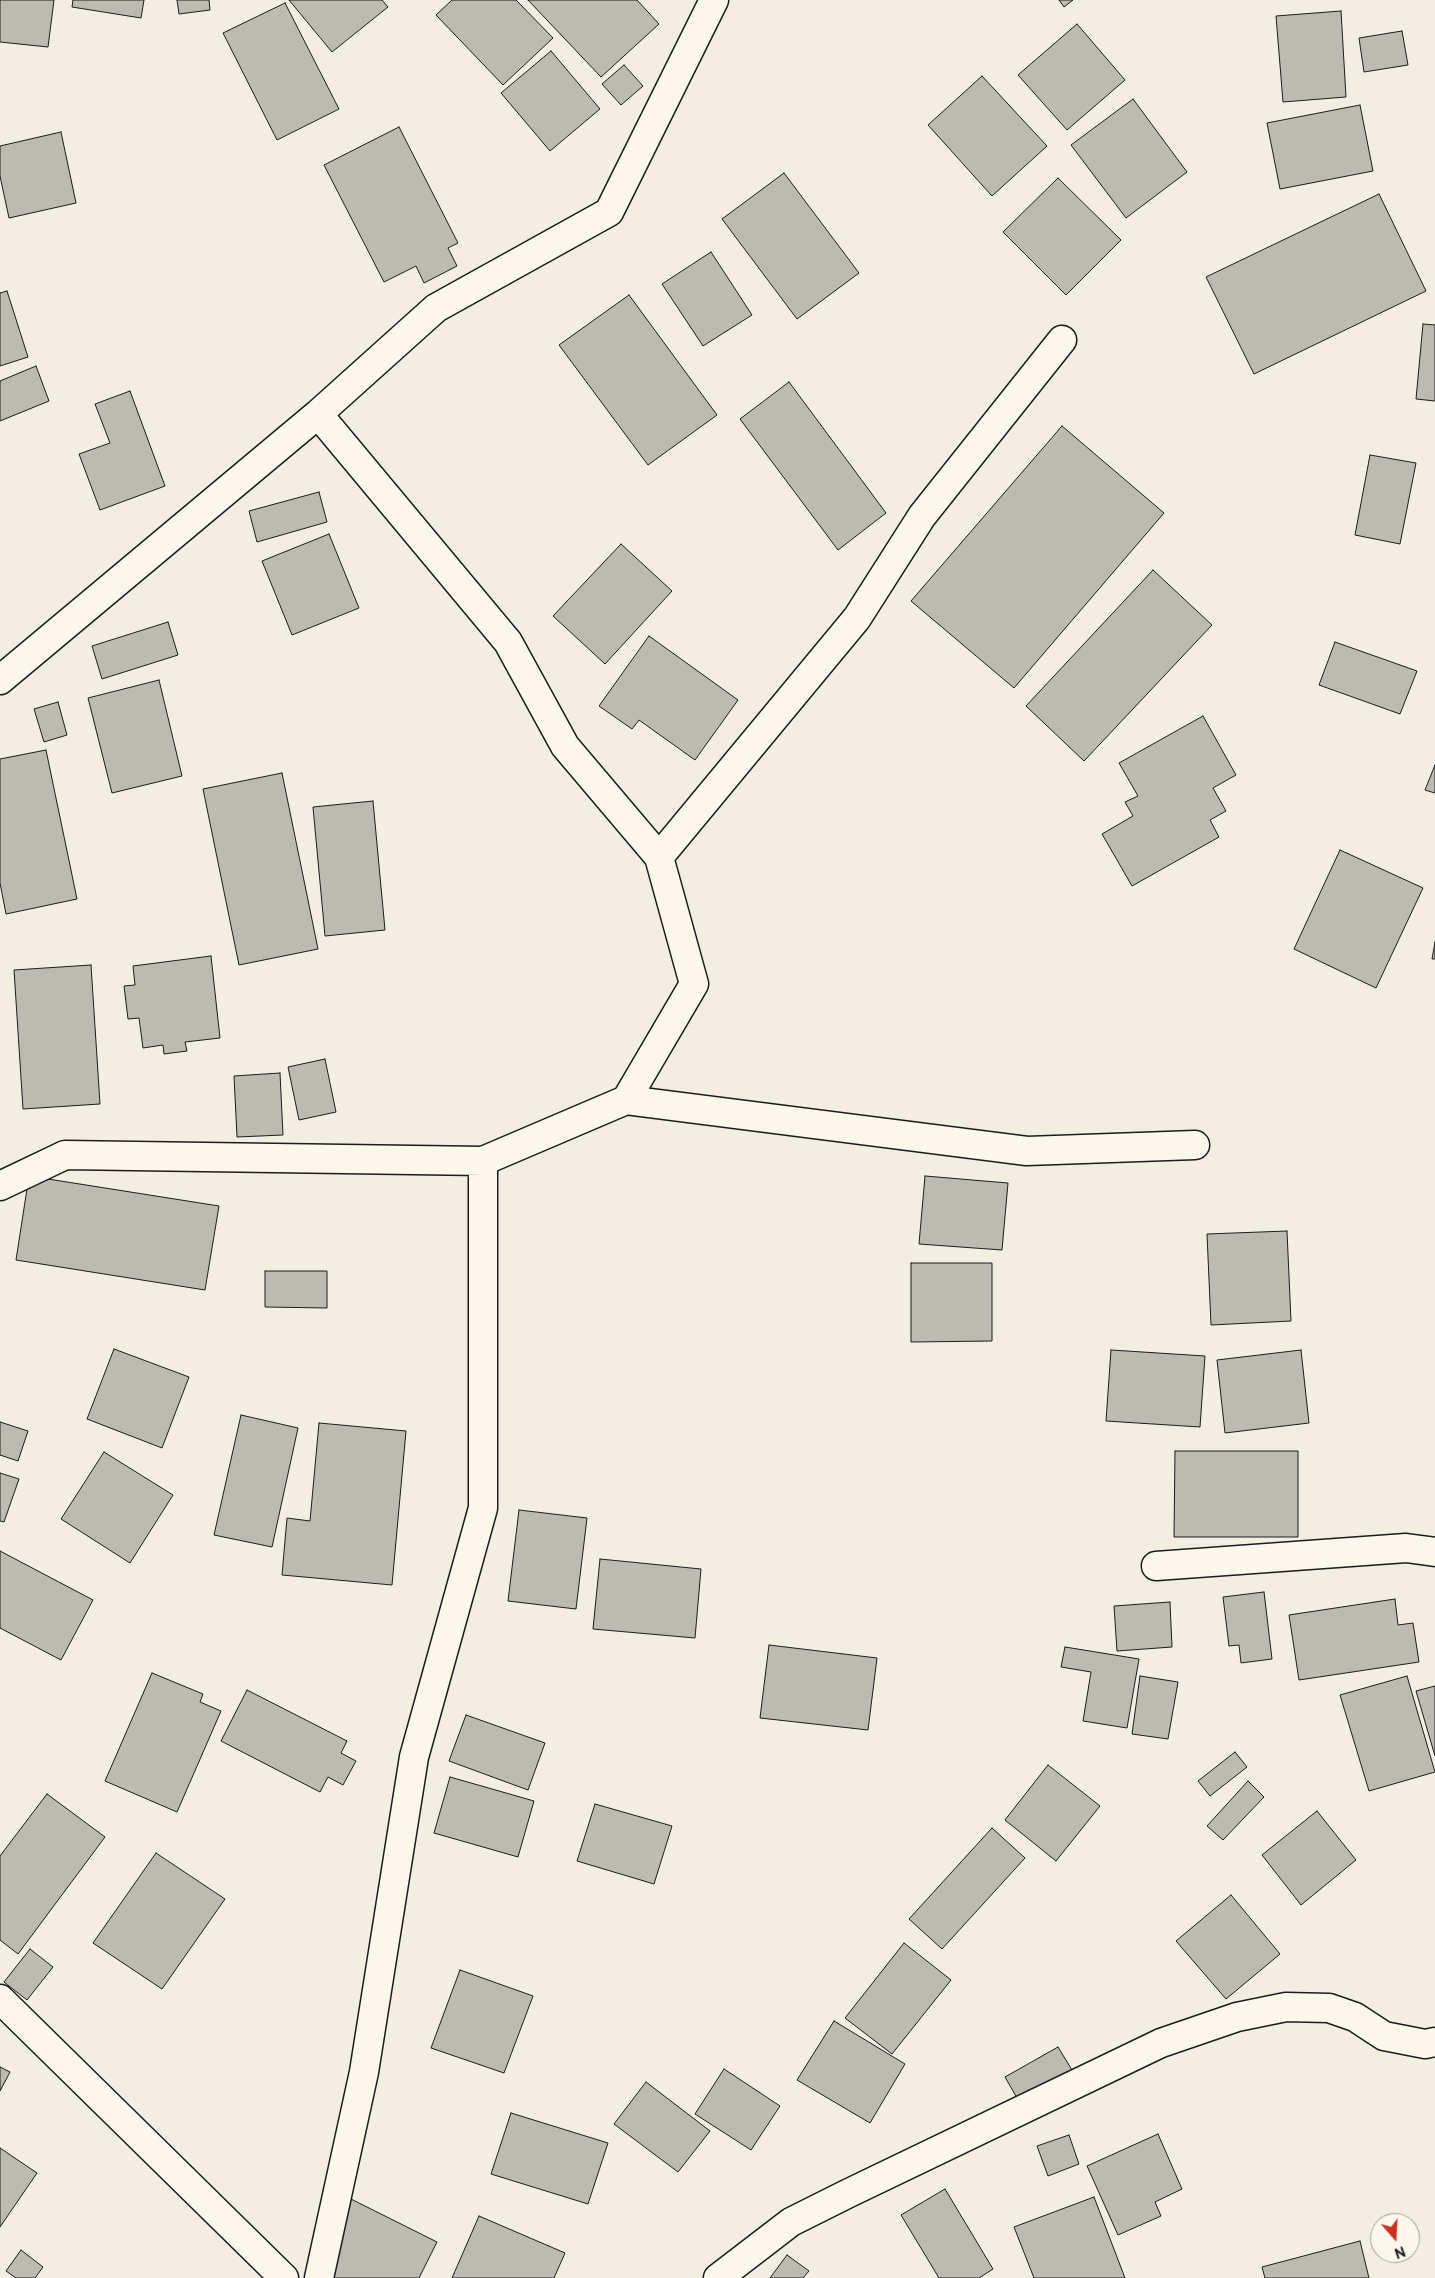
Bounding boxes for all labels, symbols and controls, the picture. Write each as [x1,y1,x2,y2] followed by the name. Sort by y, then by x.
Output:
[1370,2213,1420,2263] north arrow
[1392,2242,1407,2261] text: N

